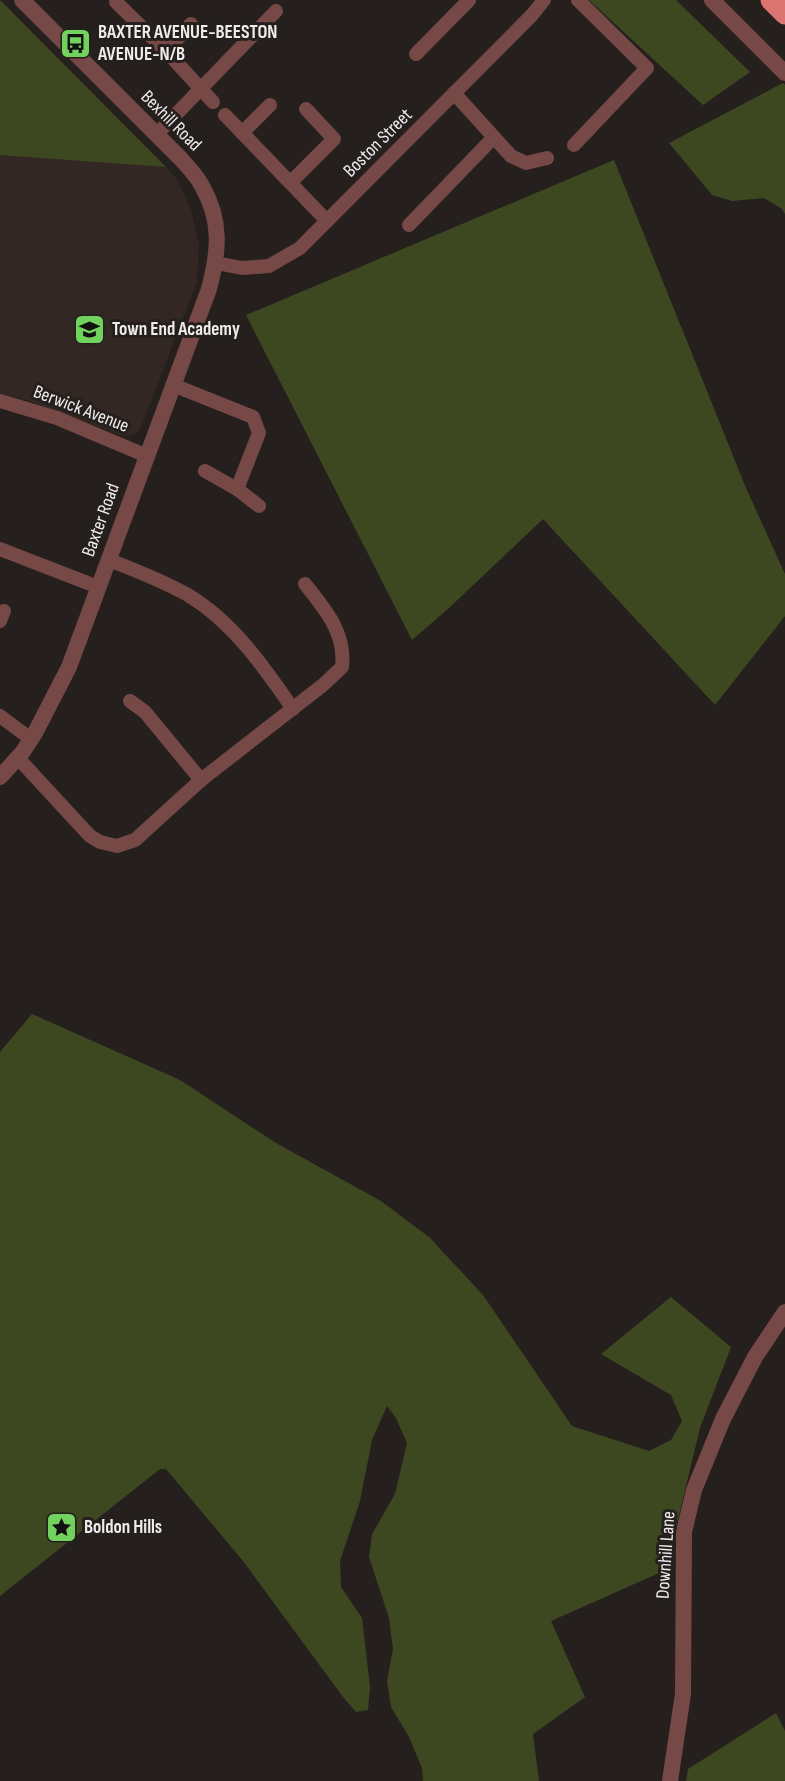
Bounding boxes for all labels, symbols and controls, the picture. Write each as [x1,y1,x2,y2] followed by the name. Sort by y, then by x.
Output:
[97,21,278,66] place label: BAXTER AVENUE-BEESTON AVENUE-N/B
[58,26,92,60] bus stop icon: BAXTER AVENUE-BEESTON AVENUE-N/B
[136,86,206,156] street label: Bexhill Road
[339,104,417,182] street label: Boston Street
[72,312,106,346] school or university icon: Town End Academy
[112,318,240,341] place label: Town End Academy
[30,380,132,438] street label: Berwick Avenue
[77,480,125,560] street label: Baxter Road
[44,1510,78,1544] place icon: Boldon Hills
[651,1510,681,1600] street label: Downhill Lane
[84,1516,162,1539] place label: Boldon Hills

